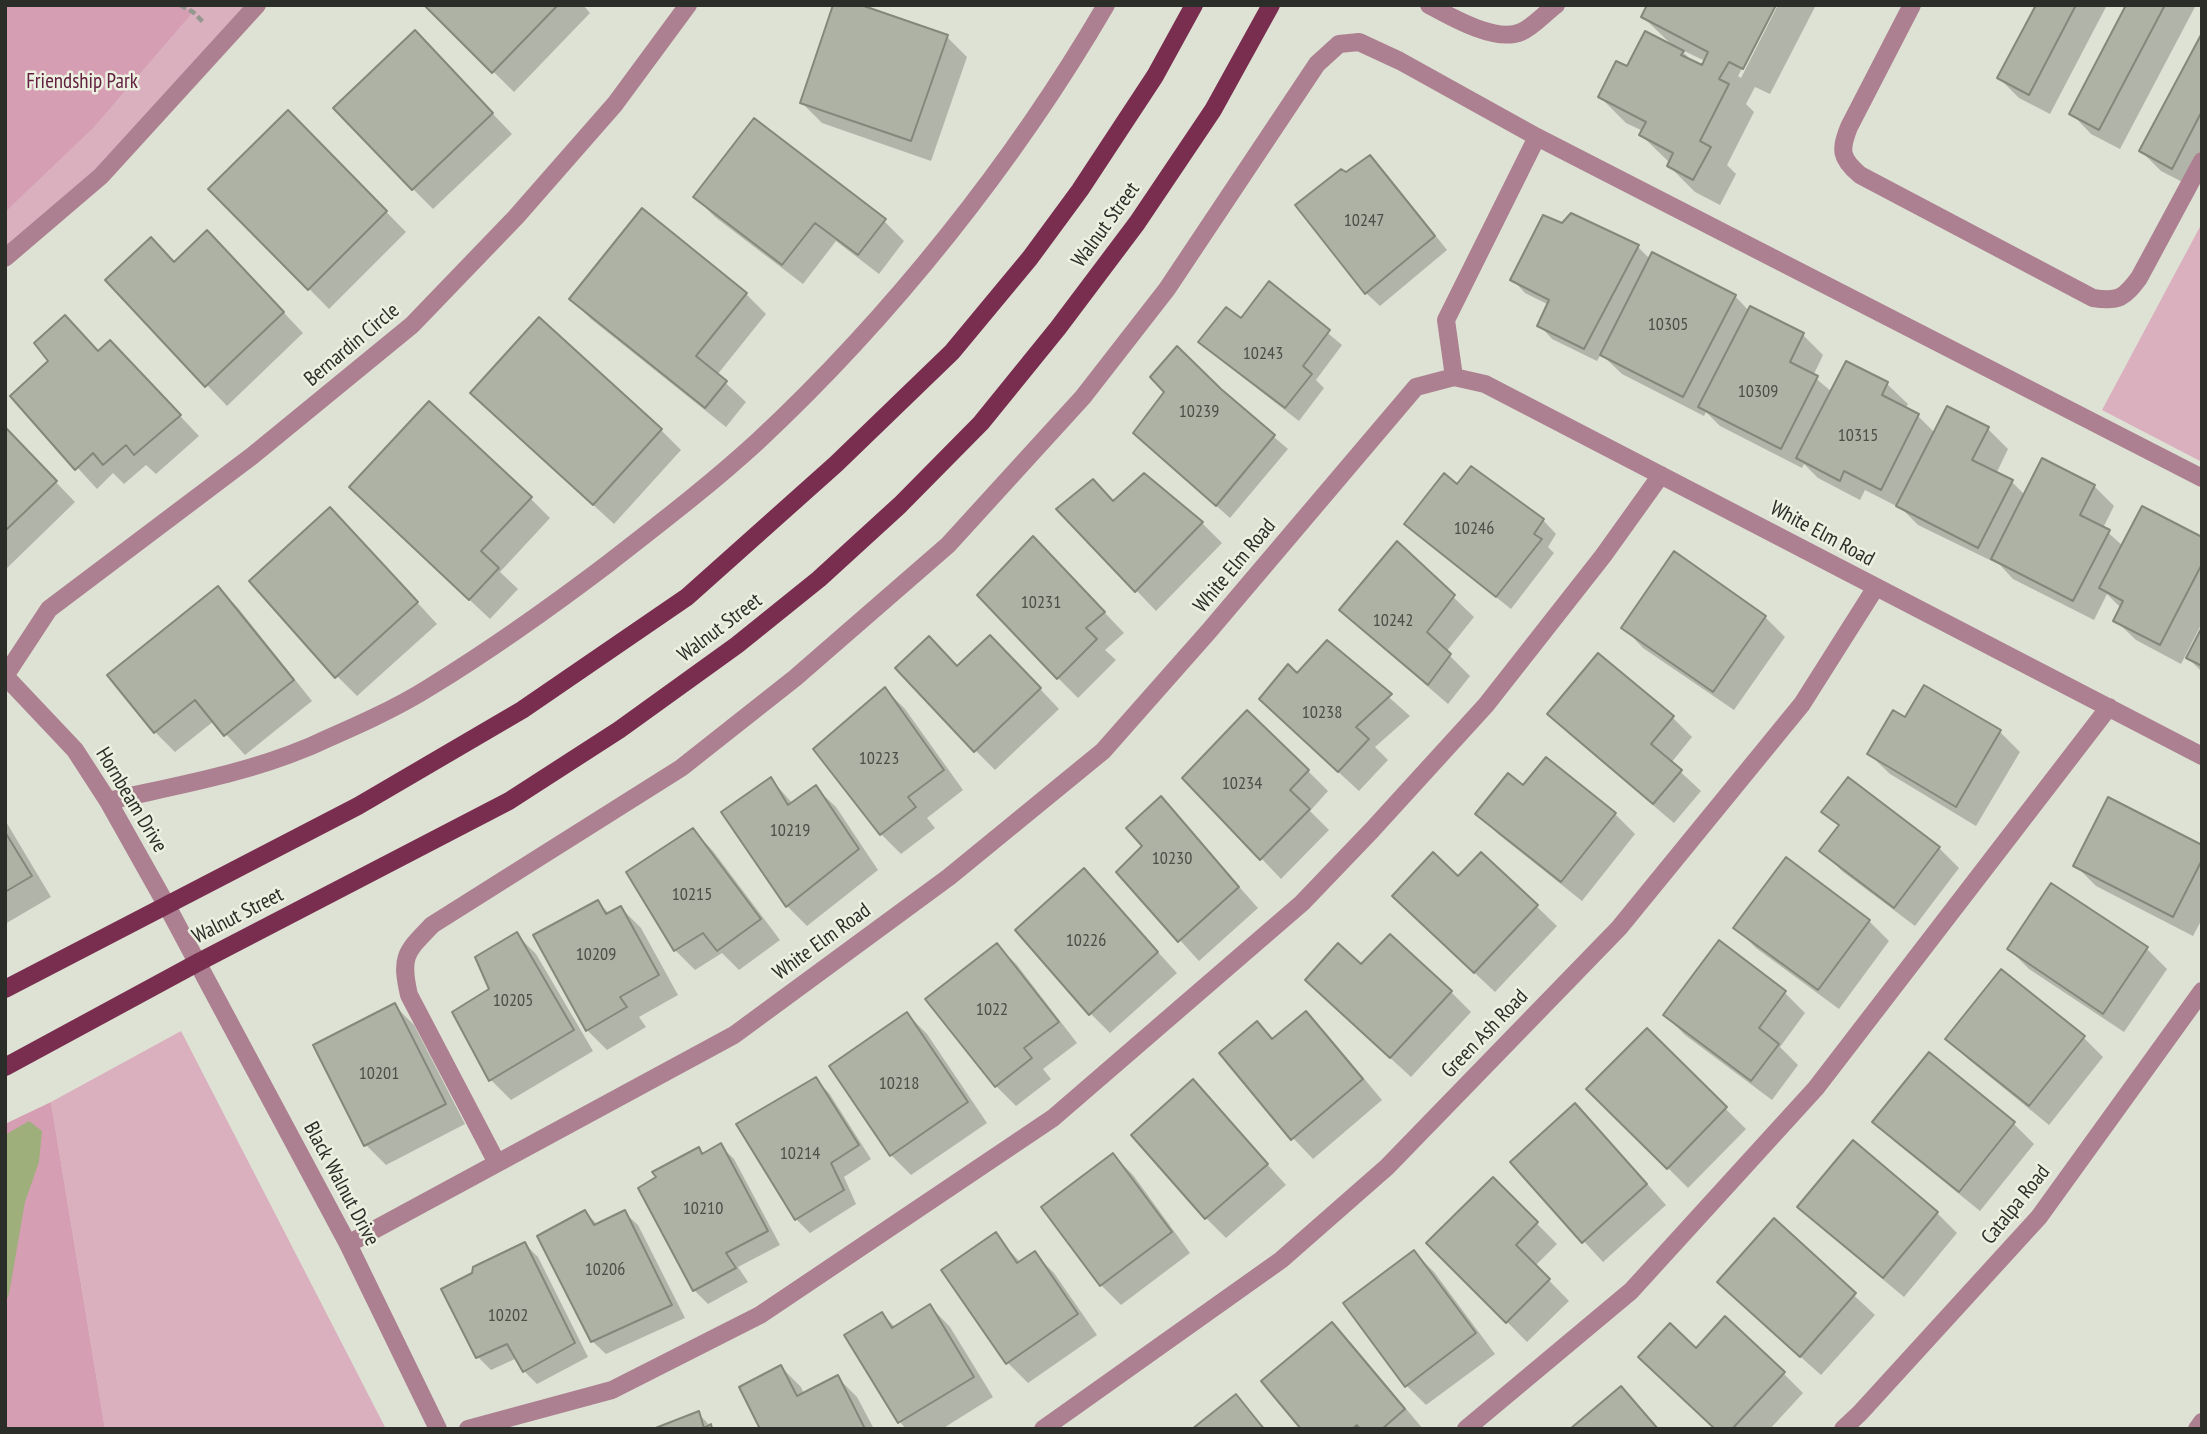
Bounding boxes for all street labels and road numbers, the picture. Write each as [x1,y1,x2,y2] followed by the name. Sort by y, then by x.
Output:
[1067,178,1145,272] street label: Walnut Street
[299,298,405,392] street label: Bernardin Circle
[1766,496,1878,572] street label: White Elm Road
[1189,514,1281,618] street label: White Elm Road
[673,588,767,668] street label: Walnut Street
[90,743,172,857] street label: Hornbeam Drive
[188,882,288,950] street label: Walnut Street
[768,898,876,986] street label: White Elm Road
[1437,984,1533,1084] street label: Green Ash Road
[298,1118,384,1250] street label: Black Walnut Drive
[1976,1160,2056,1250] street label: Catalpa Road

